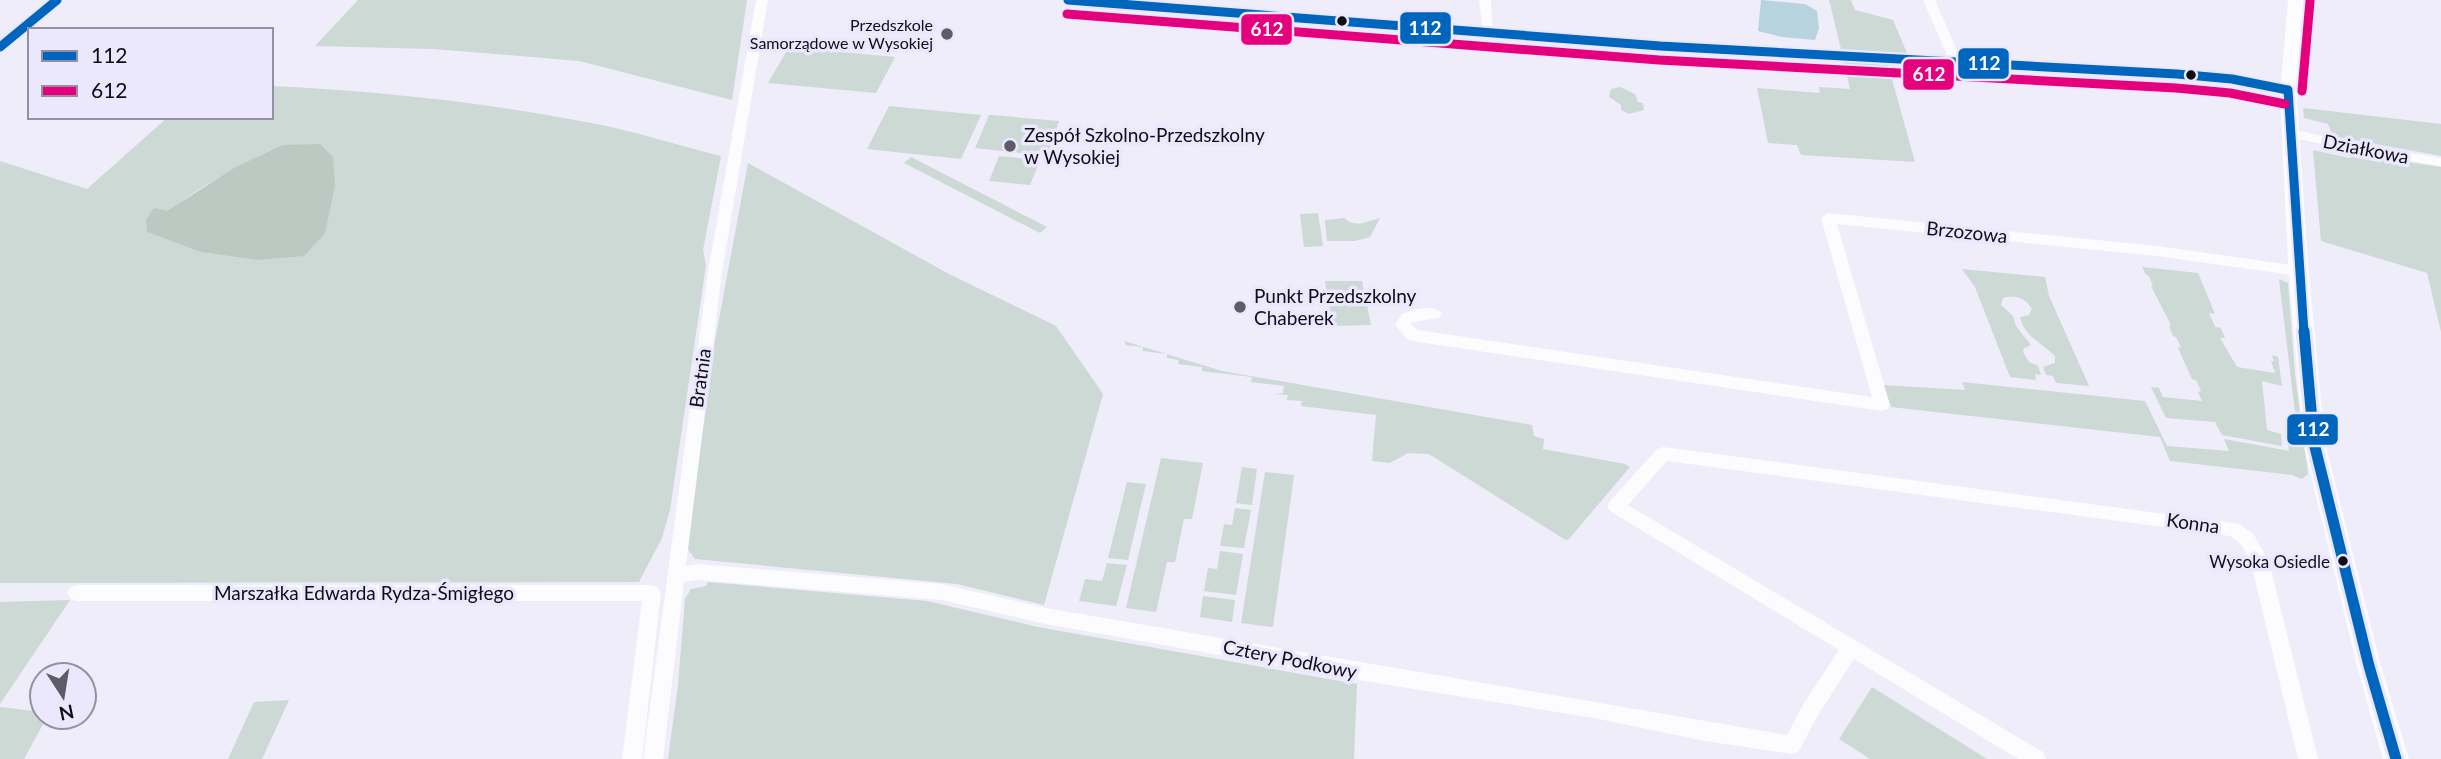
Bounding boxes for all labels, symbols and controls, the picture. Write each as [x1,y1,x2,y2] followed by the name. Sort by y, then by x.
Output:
[1399,11,1452,45] line badge: 112
[1240,13,1293,46] line badge: 612
[1335,14,1349,28] unlabelled marker
[750,15,933,52] place label: Przedszkole Samorządowe w Wysokiej
[1408,16,1442,39] text: 112
[1250,17,1284,40] text: 612
[939,26,955,42] marker: Przedszkole Samorządowe w Wysokiej
[28,28,273,119] legend
[91,42,128,67] text: 112
[1957,47,2010,80] line badge: 112
[1967,51,2001,74] text: 112
[1902,58,1955,91] line badge: 612
[1912,62,1946,85] text: 612
[2184,68,2198,82] unlabelled marker
[91,77,128,102] text: 612
[1024,123,1265,168] place label: Zespół Szkolno-Przedszkolny w Wysokiej
[2321,129,2411,168] street label: Działkowa
[1002,138,1018,154] marker: Zespół Szkolno-Przedszkolny w Wysokiej
[1925,216,2009,247] street label: Brzozowa
[1254,284,1417,329] place label: Punkt Przedszkolny Chaberek
[1232,299,1248,315] marker: Punkt Przedszkolny Chaberek
[684,347,715,409] street label: Bratnia
[2286,413,2339,446] line badge: 112
[2296,417,2330,440] text: 112
[2165,507,2221,538] street label: Konna
[2209,551,2330,572] place label: Wysoka Osiedle
[2336,554,2350,568] marker: Wysoka Osiedle
[214,581,514,604] street label: Marszałka Edwarda Rydza-Śmigłego
[1221,634,1359,683] street label: Cztery Podkowy
[28,661,98,731] north arrow
[57,700,76,726] text: N

